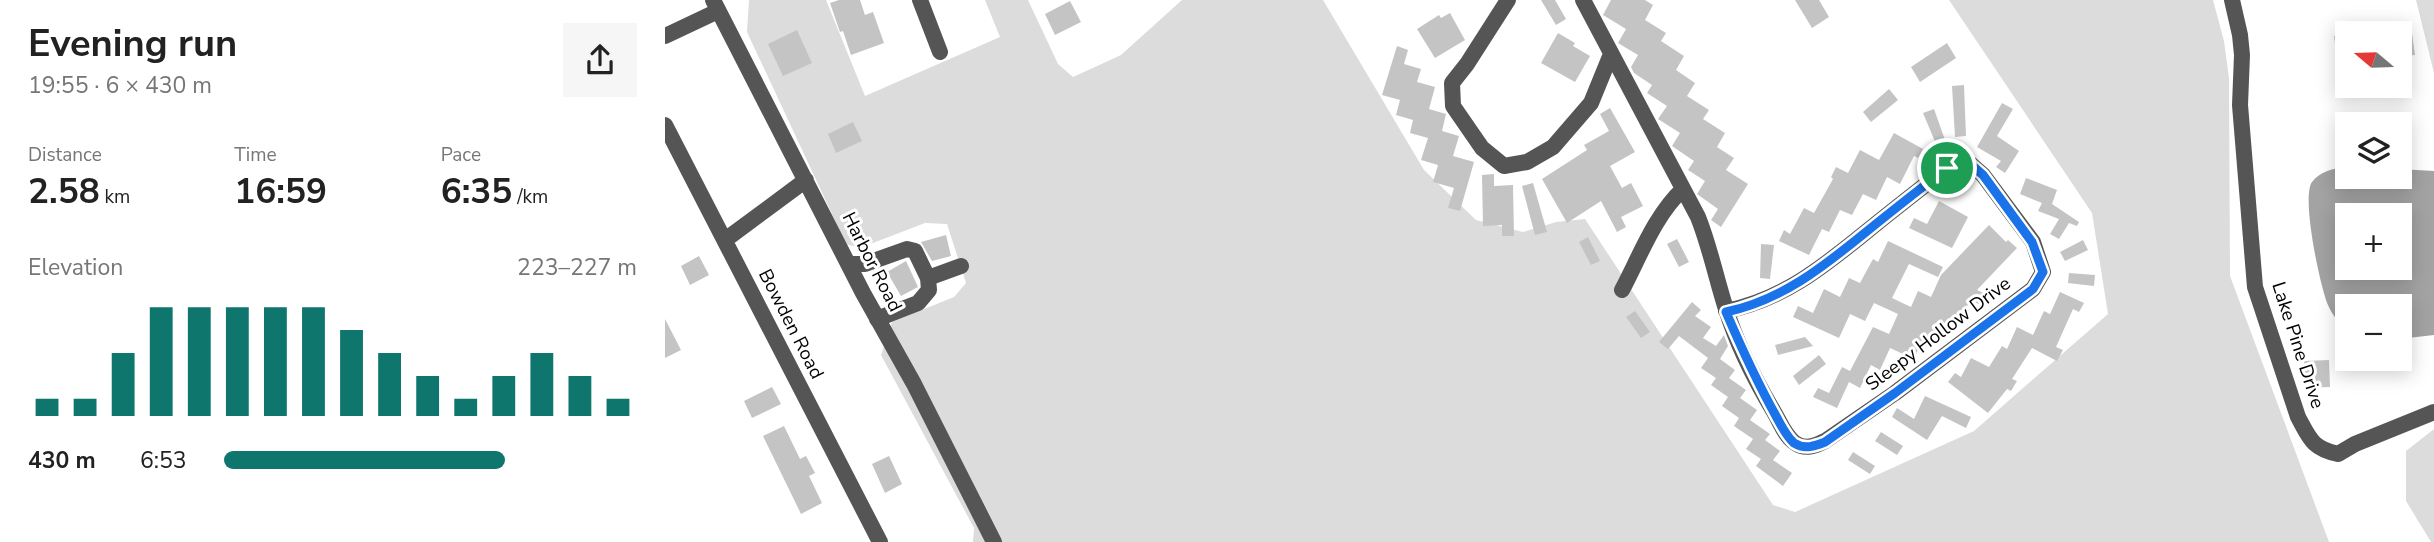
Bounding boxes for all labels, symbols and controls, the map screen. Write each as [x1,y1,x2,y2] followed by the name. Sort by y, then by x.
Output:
[28,18,237,69] text: Evening run
[2335,21,2411,98] north arrow
[2335,21,2412,371] map controls
[563,23,637,97] button: share
[28,70,212,101] text: 19:55 · 6 × 430 m
[2335,112,2412,189] button: layers
[1917,138,1977,198] pin
[28,142,102,168] text: Distance
[234,142,277,168] text: Time
[441,142,481,168] text: Pace
[1928,149,1966,187] icon: arrive
[28,168,100,215] text: 2.58
[234,168,327,215] text: 16:59
[441,168,512,215] text: 6:35
[100,184,130,210] text: km
[512,184,548,210] text: /km
[2335,203,2412,280] button: +
[836,208,908,316] street label: Harbor Road
[28,252,123,283] text: Elevation
[517,252,637,283] text: 223–227 m
[752,265,830,383] street label: Bowden Road
[1860,271,2016,397] street label: Sleepy Hollow Drive
[2265,278,2331,412] street label: Lake Pine Drive
[2335,294,2412,371] button: −
[28,445,96,476] text: 430 m
[140,445,187,476] text: 6:53

